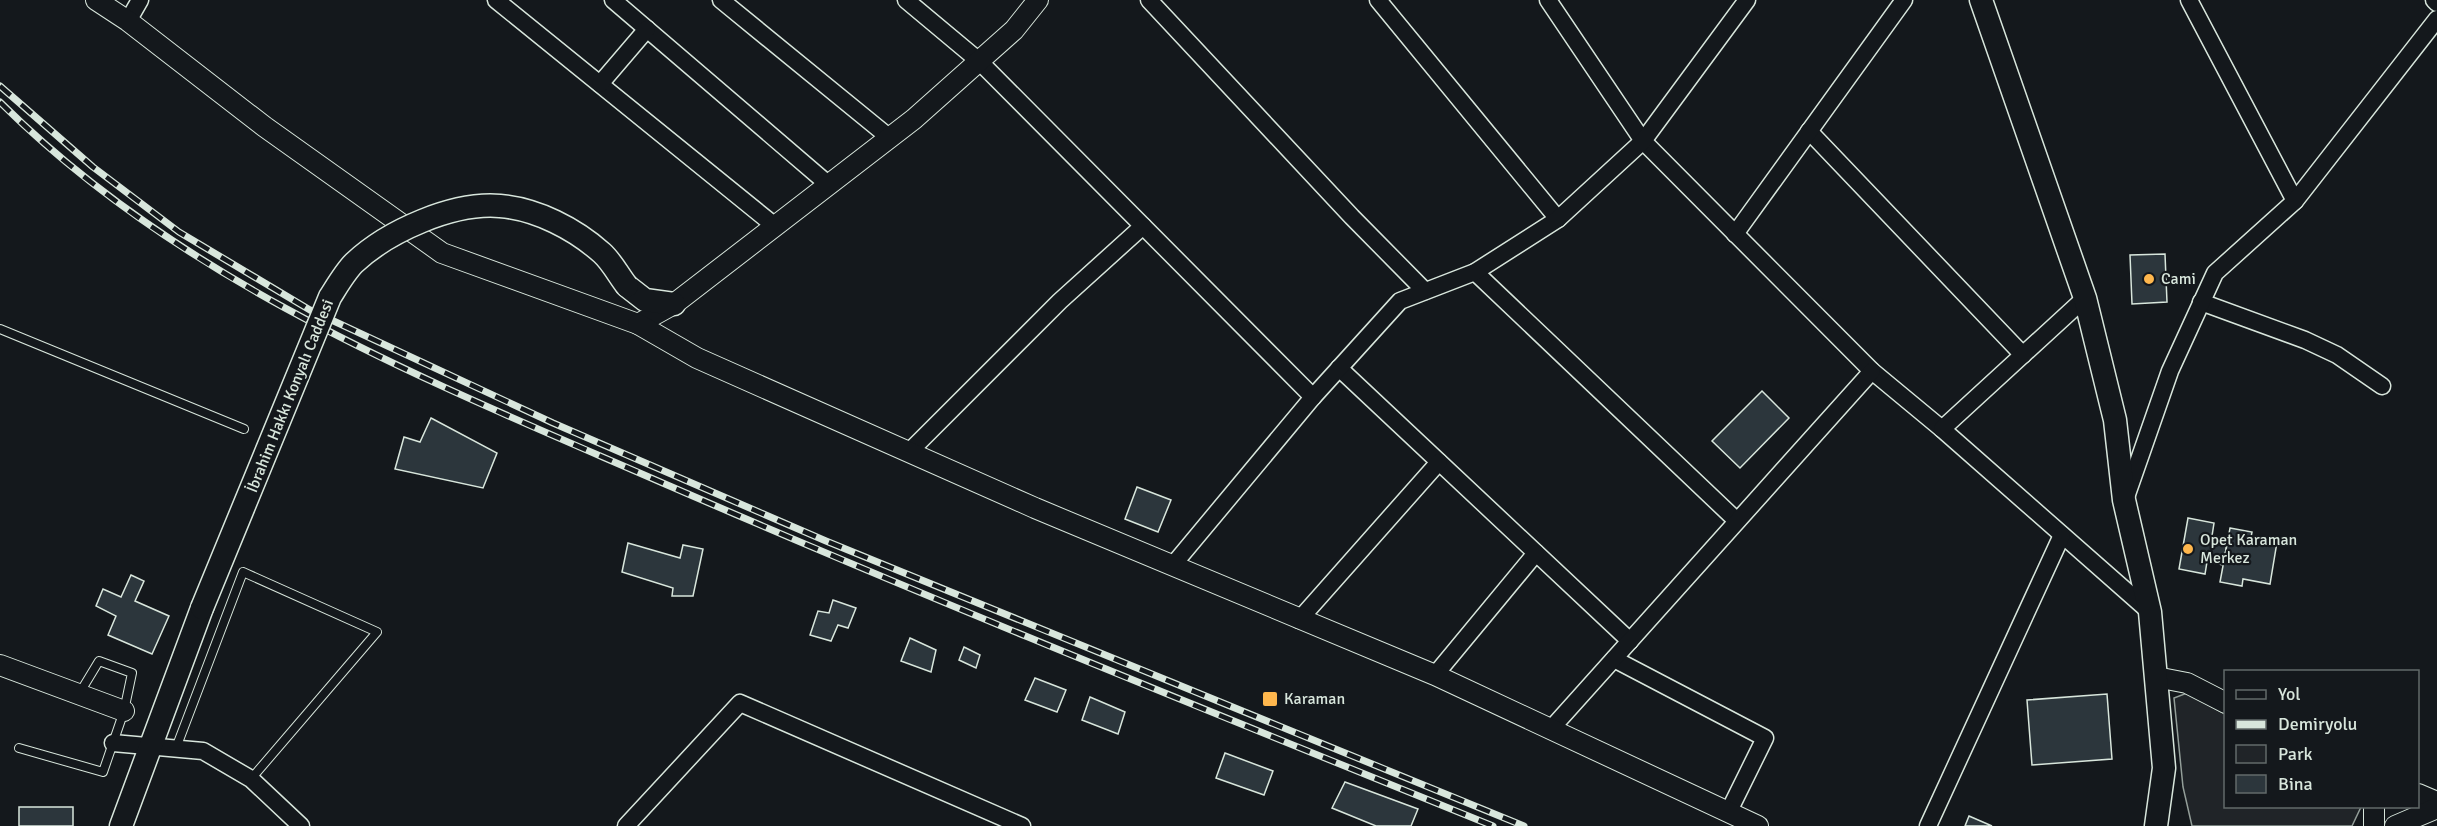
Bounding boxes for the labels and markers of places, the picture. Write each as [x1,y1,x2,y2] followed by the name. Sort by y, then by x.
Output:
[2161,269,2196,289] place label: Cami
[2142,272,2156,286] marker: Cami
[2200,530,2297,568] place label: Opet Karaman Merkez
[2181,542,2195,556] marker: Opet Karaman Merkez
[1284,689,1345,709] place label: Karaman
[1261,690,1279,708] marker: Karaman

